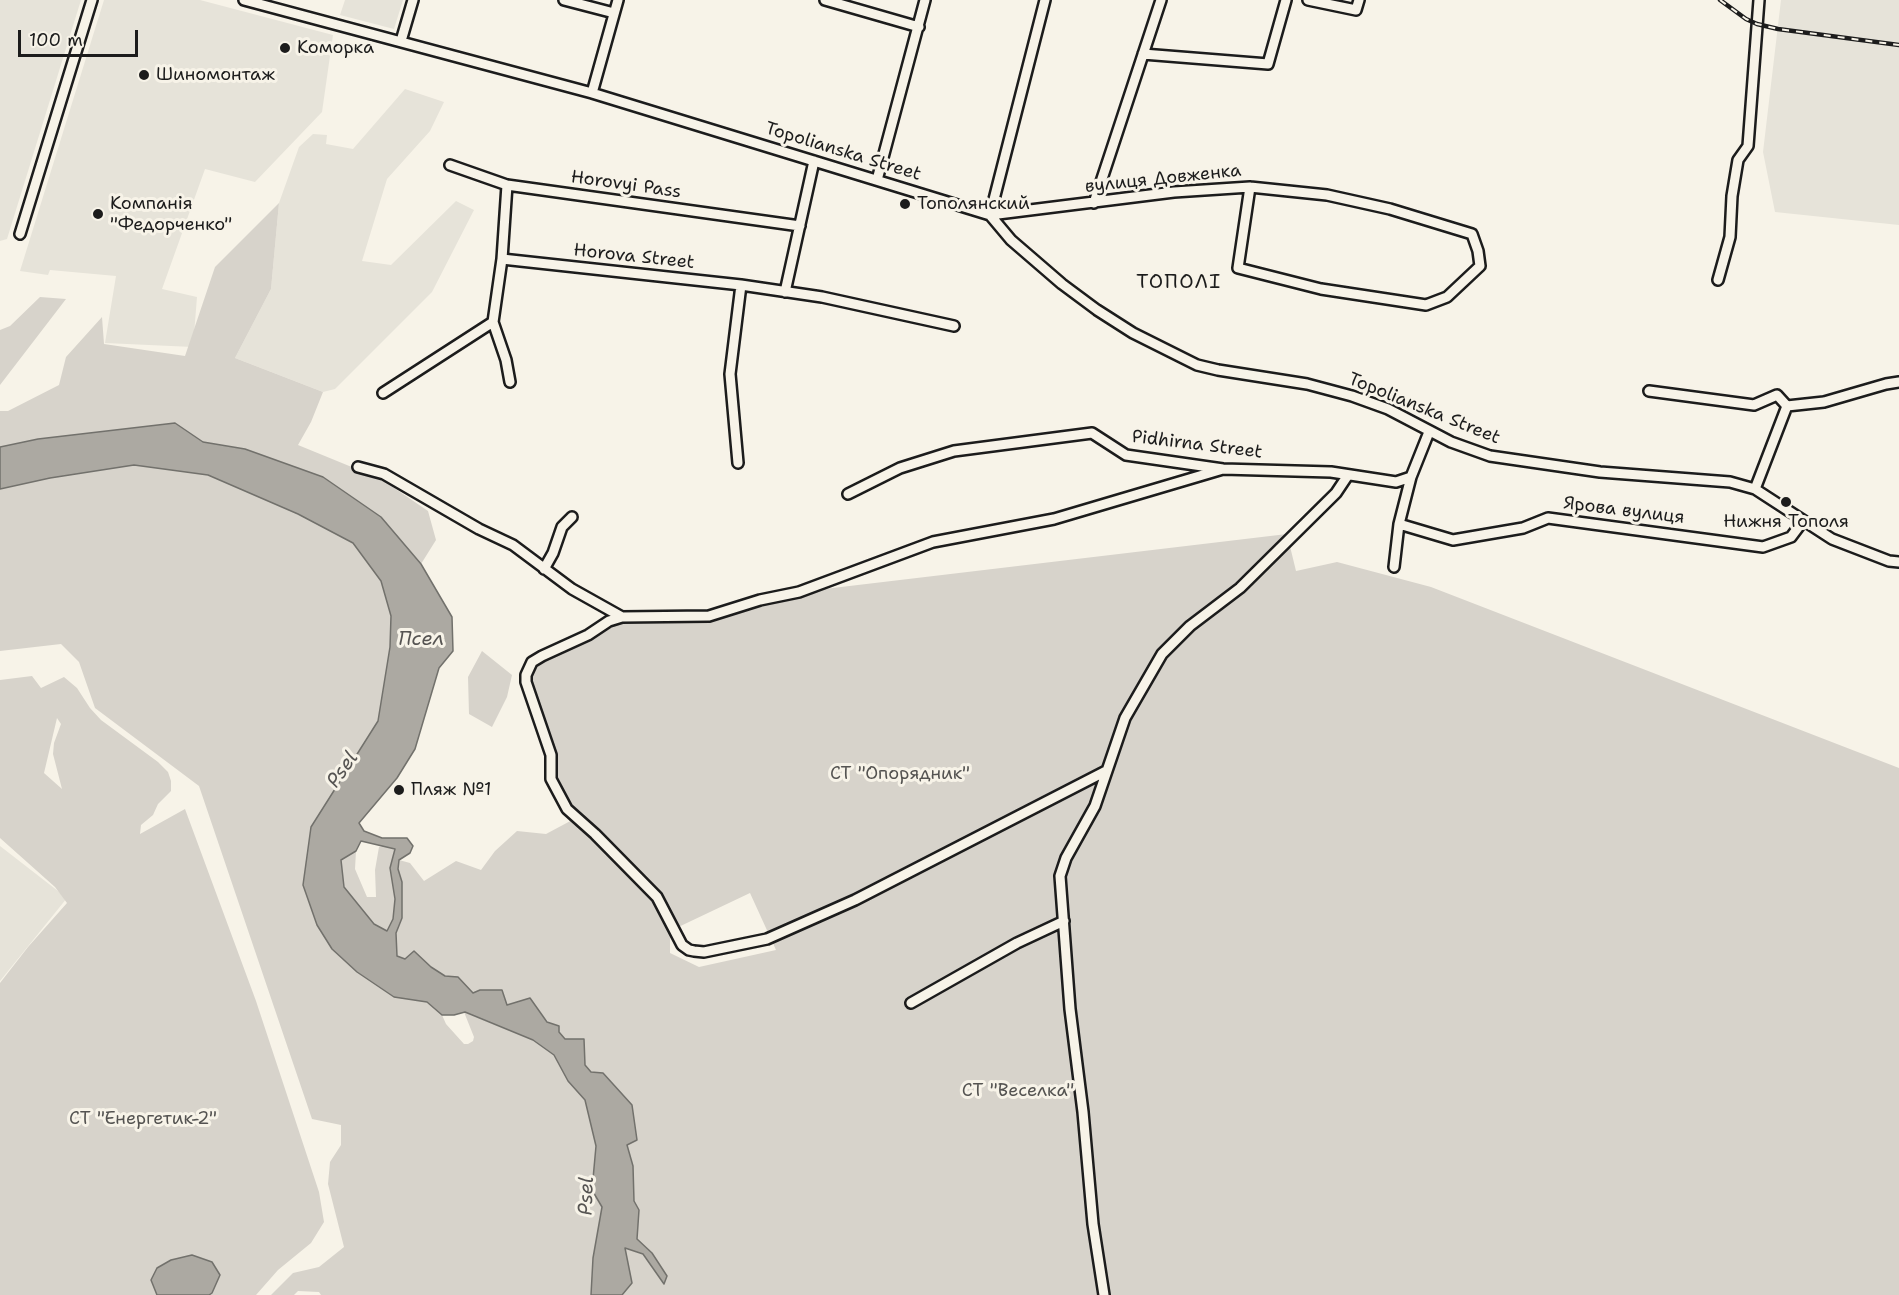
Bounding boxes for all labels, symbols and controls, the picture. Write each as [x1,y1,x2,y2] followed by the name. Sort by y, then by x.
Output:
[21,18,141,56] scale bar
[29,28,83,52] text: 100 m
[297,37,374,59] place label: Коморка
[278,41,292,55] marker: Коморка
[156,64,275,86] place label: Шиномонтаж
[137,68,151,82] marker: Шиномонтаж
[762,118,924,186] street label: Topolianska Street
[1084,160,1242,198] street label: вулиця Довженка
[569,167,683,203] street label: Horovyi Pass
[110,193,232,236] place label: Компанія "Федорченко"
[917,193,1030,215] place label: Тополянский
[898,197,912,211] marker: Тополянский
[91,207,105,221] marker: Компанія "Федорченко"
[572,240,696,274] street label: Horova Street
[1136,271,1222,295] district label: ТОПОЛІ
[1345,369,1503,449] street label: Topolianska Street
[1130,426,1264,464] street label: Pidhirna Street
[1562,493,1686,529] street label: Ярова вулиця
[1779,495,1793,509] marker: Нижня Тополя
[1723,511,1849,533] place label: Нижня Тополя
[398,628,444,652] water label: Псел
[322,747,364,793] water label: Psel
[830,763,970,785] park label: СТ "Опорядник"
[411,779,492,801] place label: Пляж №1
[392,783,406,797] marker: Пляж №1
[962,1080,1074,1102] park label: СТ "Веселка"
[69,1108,217,1130] park label: СТ "Енергетик-2"
[574,1176,600,1216] water label: Psel

